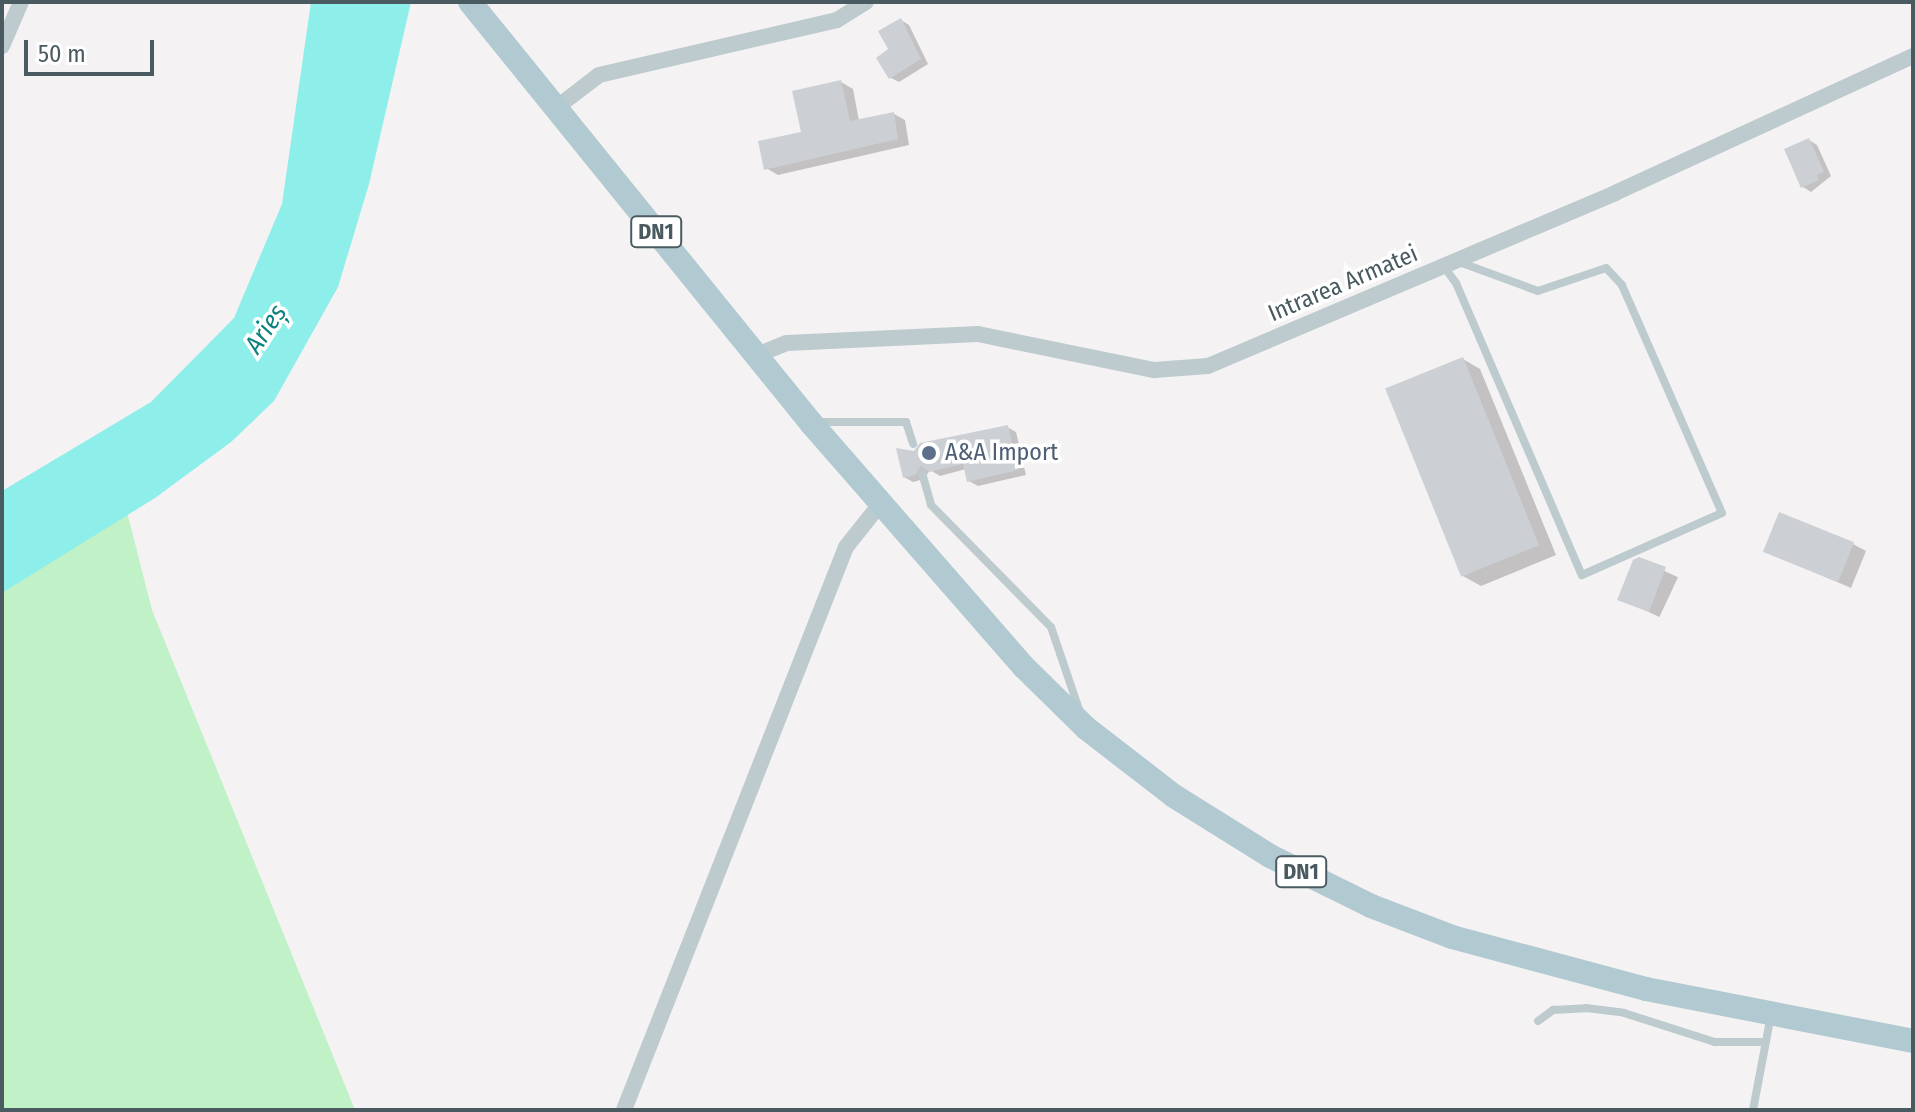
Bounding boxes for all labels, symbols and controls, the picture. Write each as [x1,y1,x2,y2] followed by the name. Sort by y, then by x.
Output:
[28,24,158,74] scale bar
[38,40,86,68] text: 50 m
[630,214,682,250] road number: DN1
[1264,240,1422,328] street label: Intrarea Armatei
[238,299,294,359] water label: Arieș
[945,439,1058,467] place label: A&A Import
[920,444,938,462] marker: A&A Import
[1275,854,1327,890] road number: DN1

